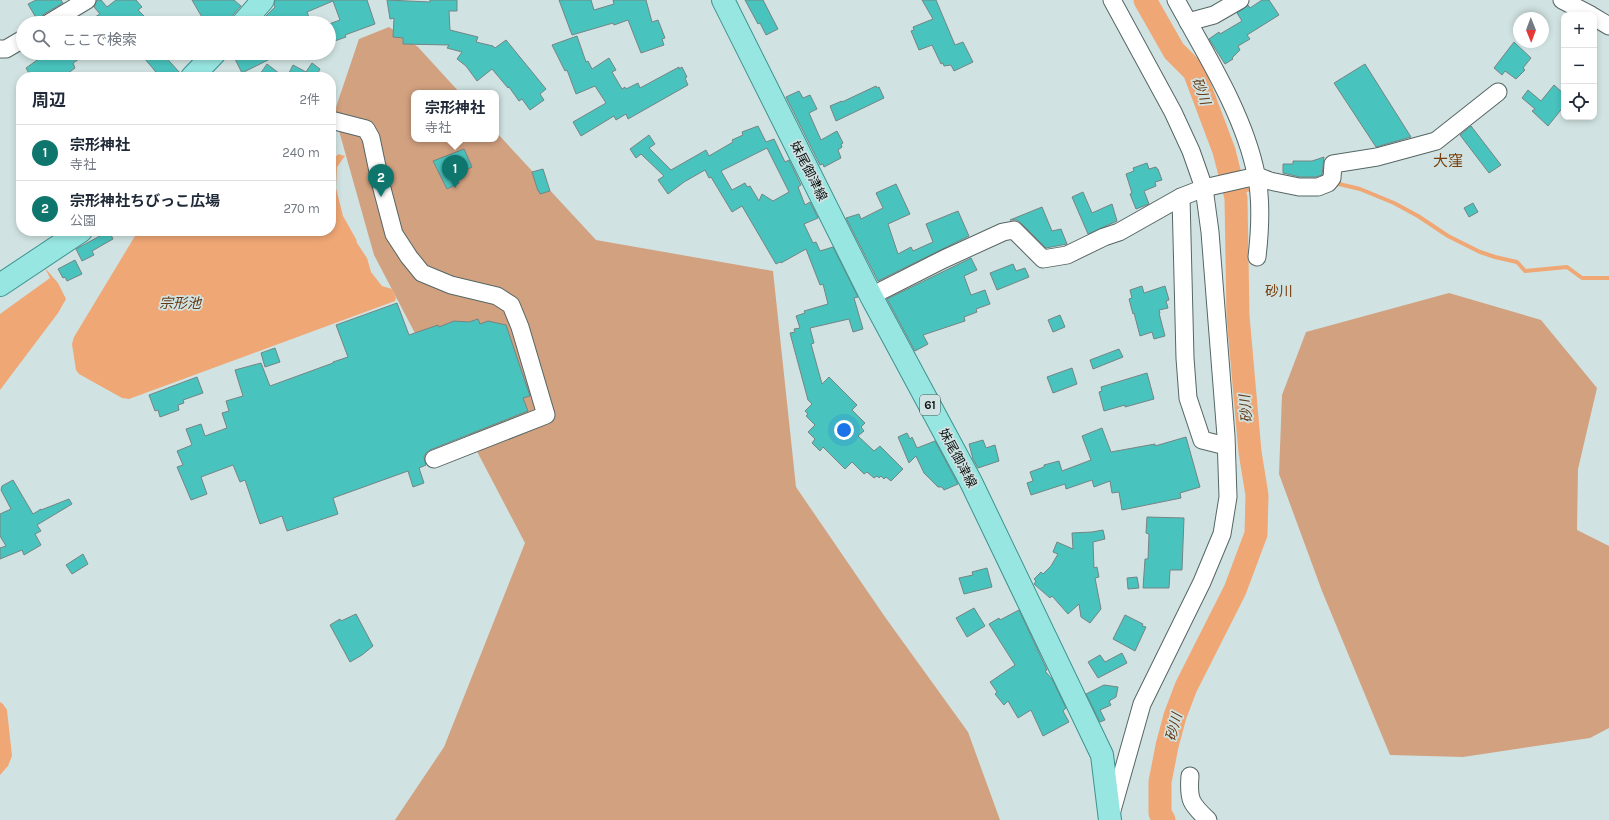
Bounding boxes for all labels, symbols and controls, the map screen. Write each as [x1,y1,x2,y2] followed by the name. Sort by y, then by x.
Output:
[1513,12,1549,48] north arrow
[1561,12,1597,120] map controls
[1561,12,1597,48] button: +
[16,16,336,60] search box
[30,27,52,49] icon: search
[62,31,137,49] text: ここで検索
[1561,48,1597,84] button: −
[1188,75,1214,109] water label: 砂川
[1561,84,1597,120] button: locate
[32,90,66,110] text: 周辺
[411,90,499,142] popup
[299,92,320,107] text: 2件
[425,99,485,117] text: 宗形神社
[425,120,451,135] text: 寺社
[70,136,130,154] text: 宗形神社
[788,139,830,203] street label: 妹尾御津線
[43,145,47,160] text: 1
[282,145,320,160] text: 240 m
[1433,152,1463,170] district label: 大窪
[442,155,468,188] pin: 1
[70,157,96,172] text: 寺社
[368,164,394,197] pin: 2
[70,192,220,210] text: 宗形神社ちびっこ広場
[41,201,49,216] text: 2
[283,201,320,216] text: 270 m
[70,213,96,228] text: 公園
[1265,283,1293,300] district label: 砂川
[159,295,203,312] water label: 宗形池
[1236,392,1256,424] water label: 砂川
[920,395,940,415] road number: 61
[834,420,854,440] your location
[936,426,980,490] street label: 妹尾御津線
[1162,709,1186,743] water label: 砂川

